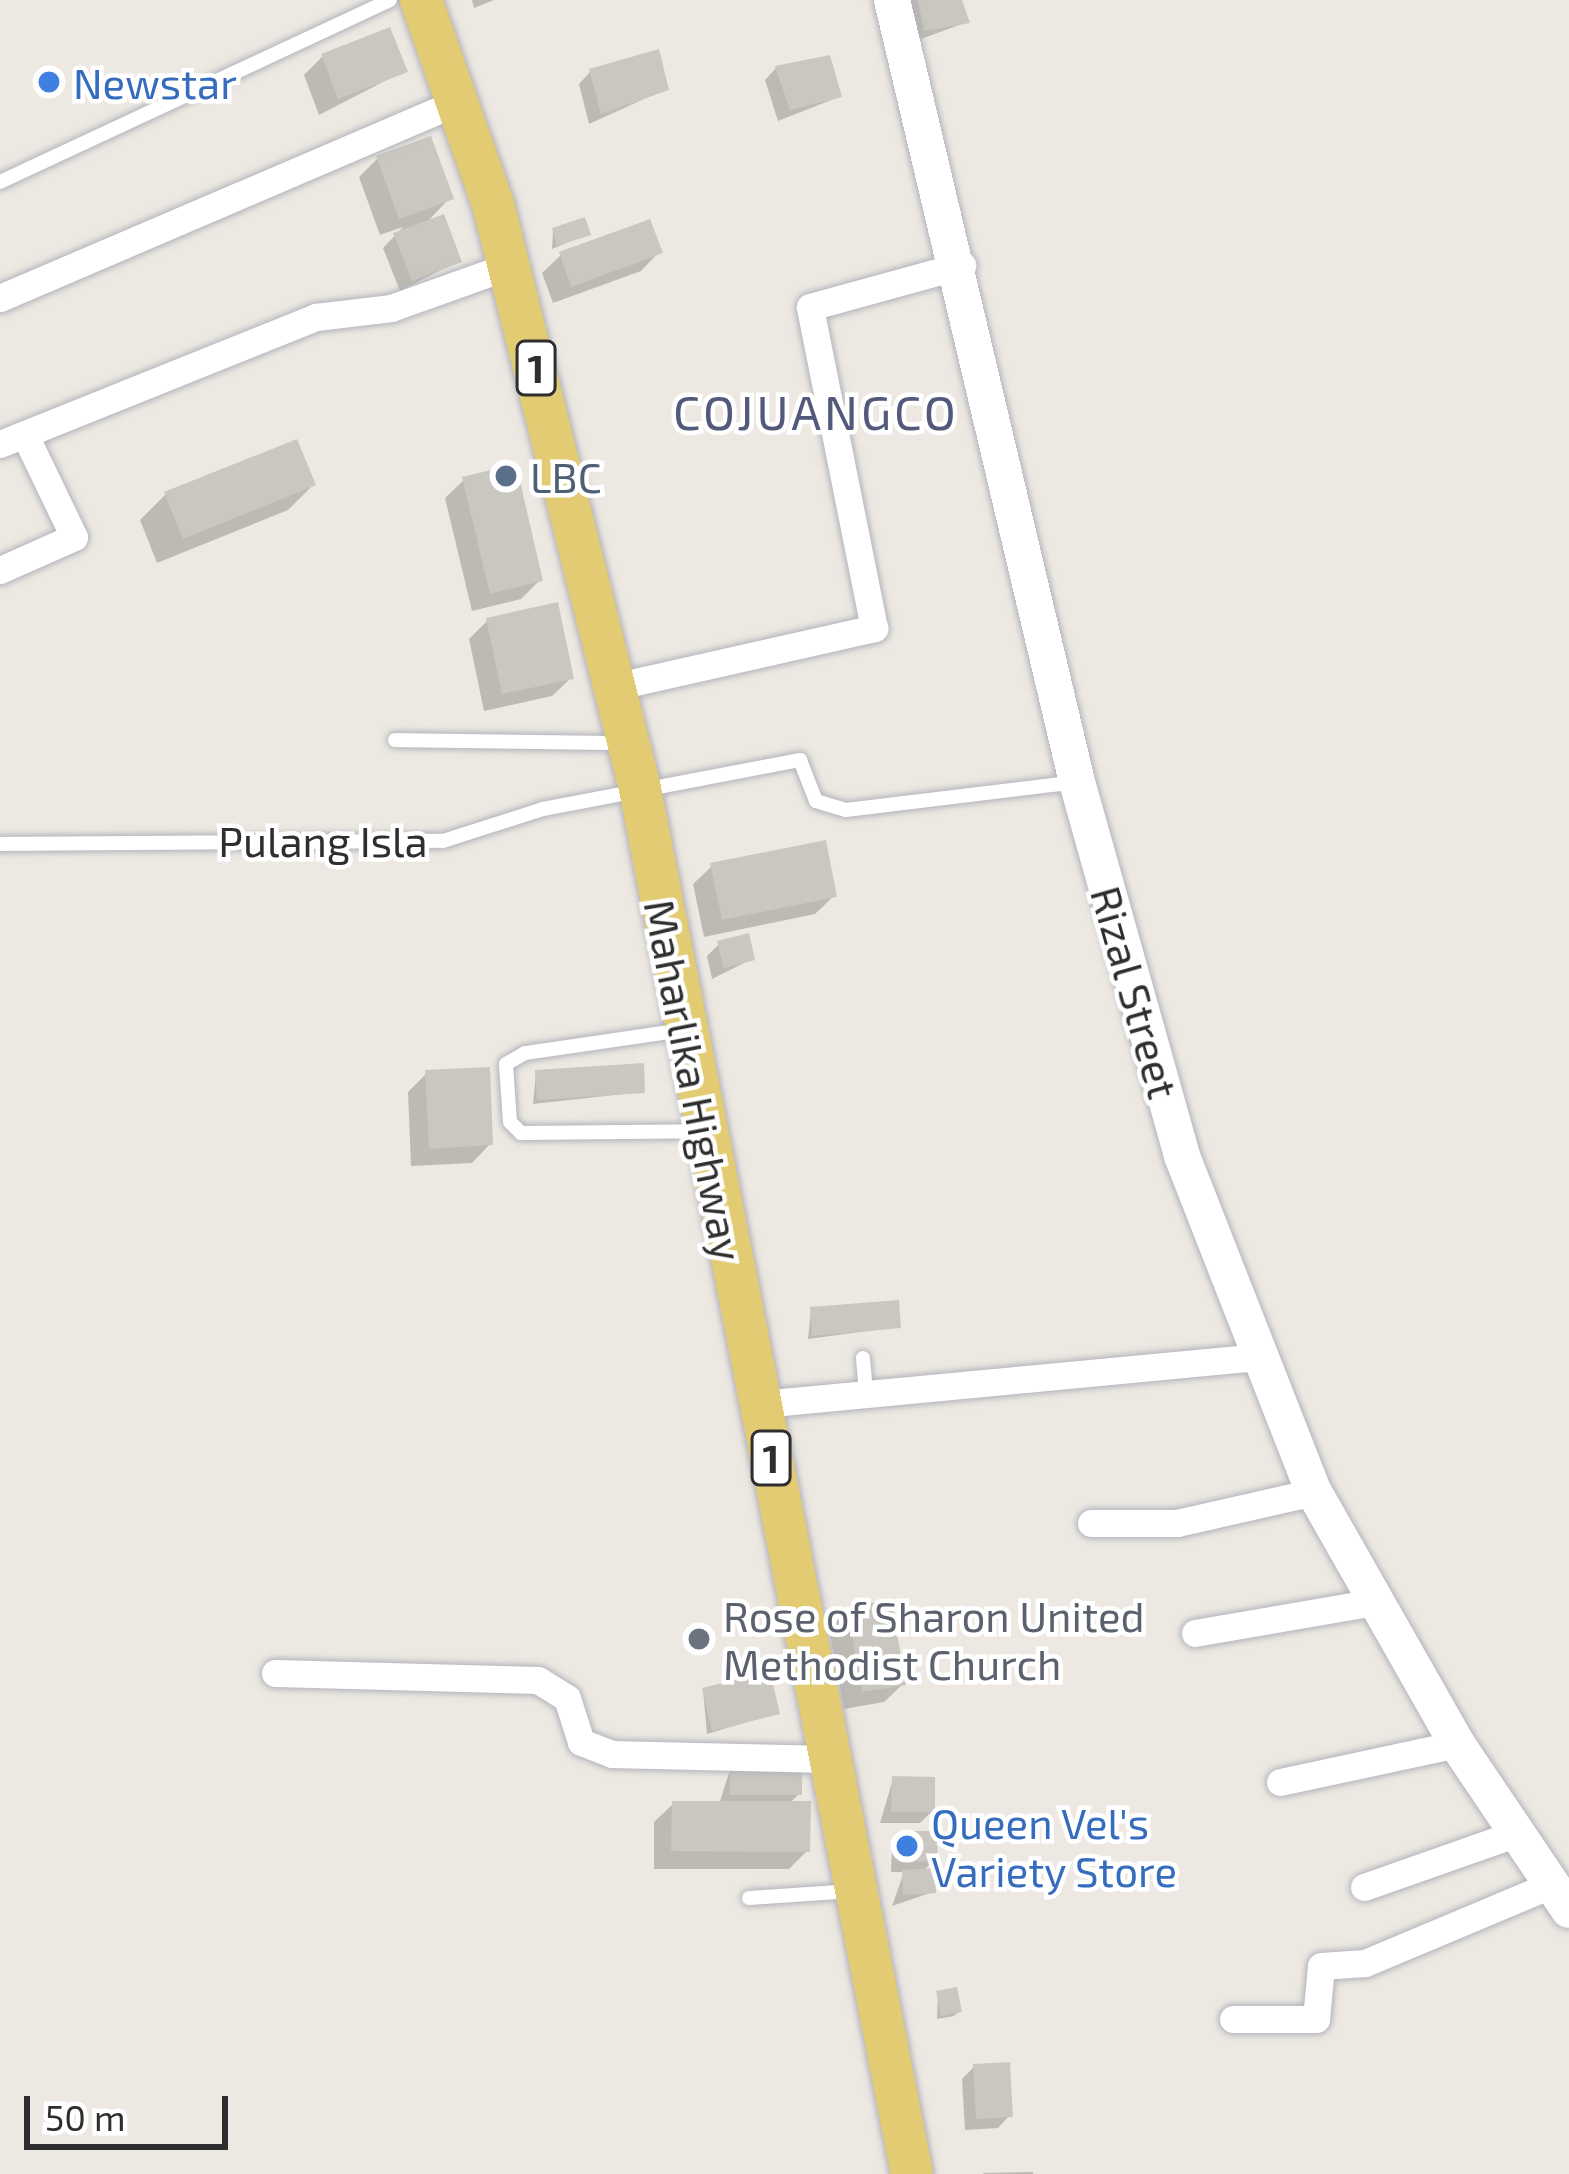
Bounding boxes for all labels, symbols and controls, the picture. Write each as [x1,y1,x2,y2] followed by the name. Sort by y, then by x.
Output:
[73,57,237,107] place label: Newstar
[36,69,62,95] marker: Newstar
[515,335,557,401] road number: 1
[673,383,959,441] district label: COJUANGCO
[530,451,602,501] place label: LBC
[493,463,519,489] marker: LBC
[218,815,428,865] street label: Pulang Isla
[1082,880,1190,1104] street label: Rizal Street
[635,895,755,1265] street label: Maharlika Highway
[750,1425,792,1491] road number: 1
[723,1590,1145,1688] place label: Rose of Sharon United Methodist Church
[686,1626,712,1652] marker: Rose of Sharon United Methodist Church
[931,1797,1178,1896] place label: Queen Vel's Variety Store
[894,1833,920,1859] marker: Queen Vel's Variety Store
[30,2072,234,2146] scale bar
[45,2095,126,2138] text: 50 m

